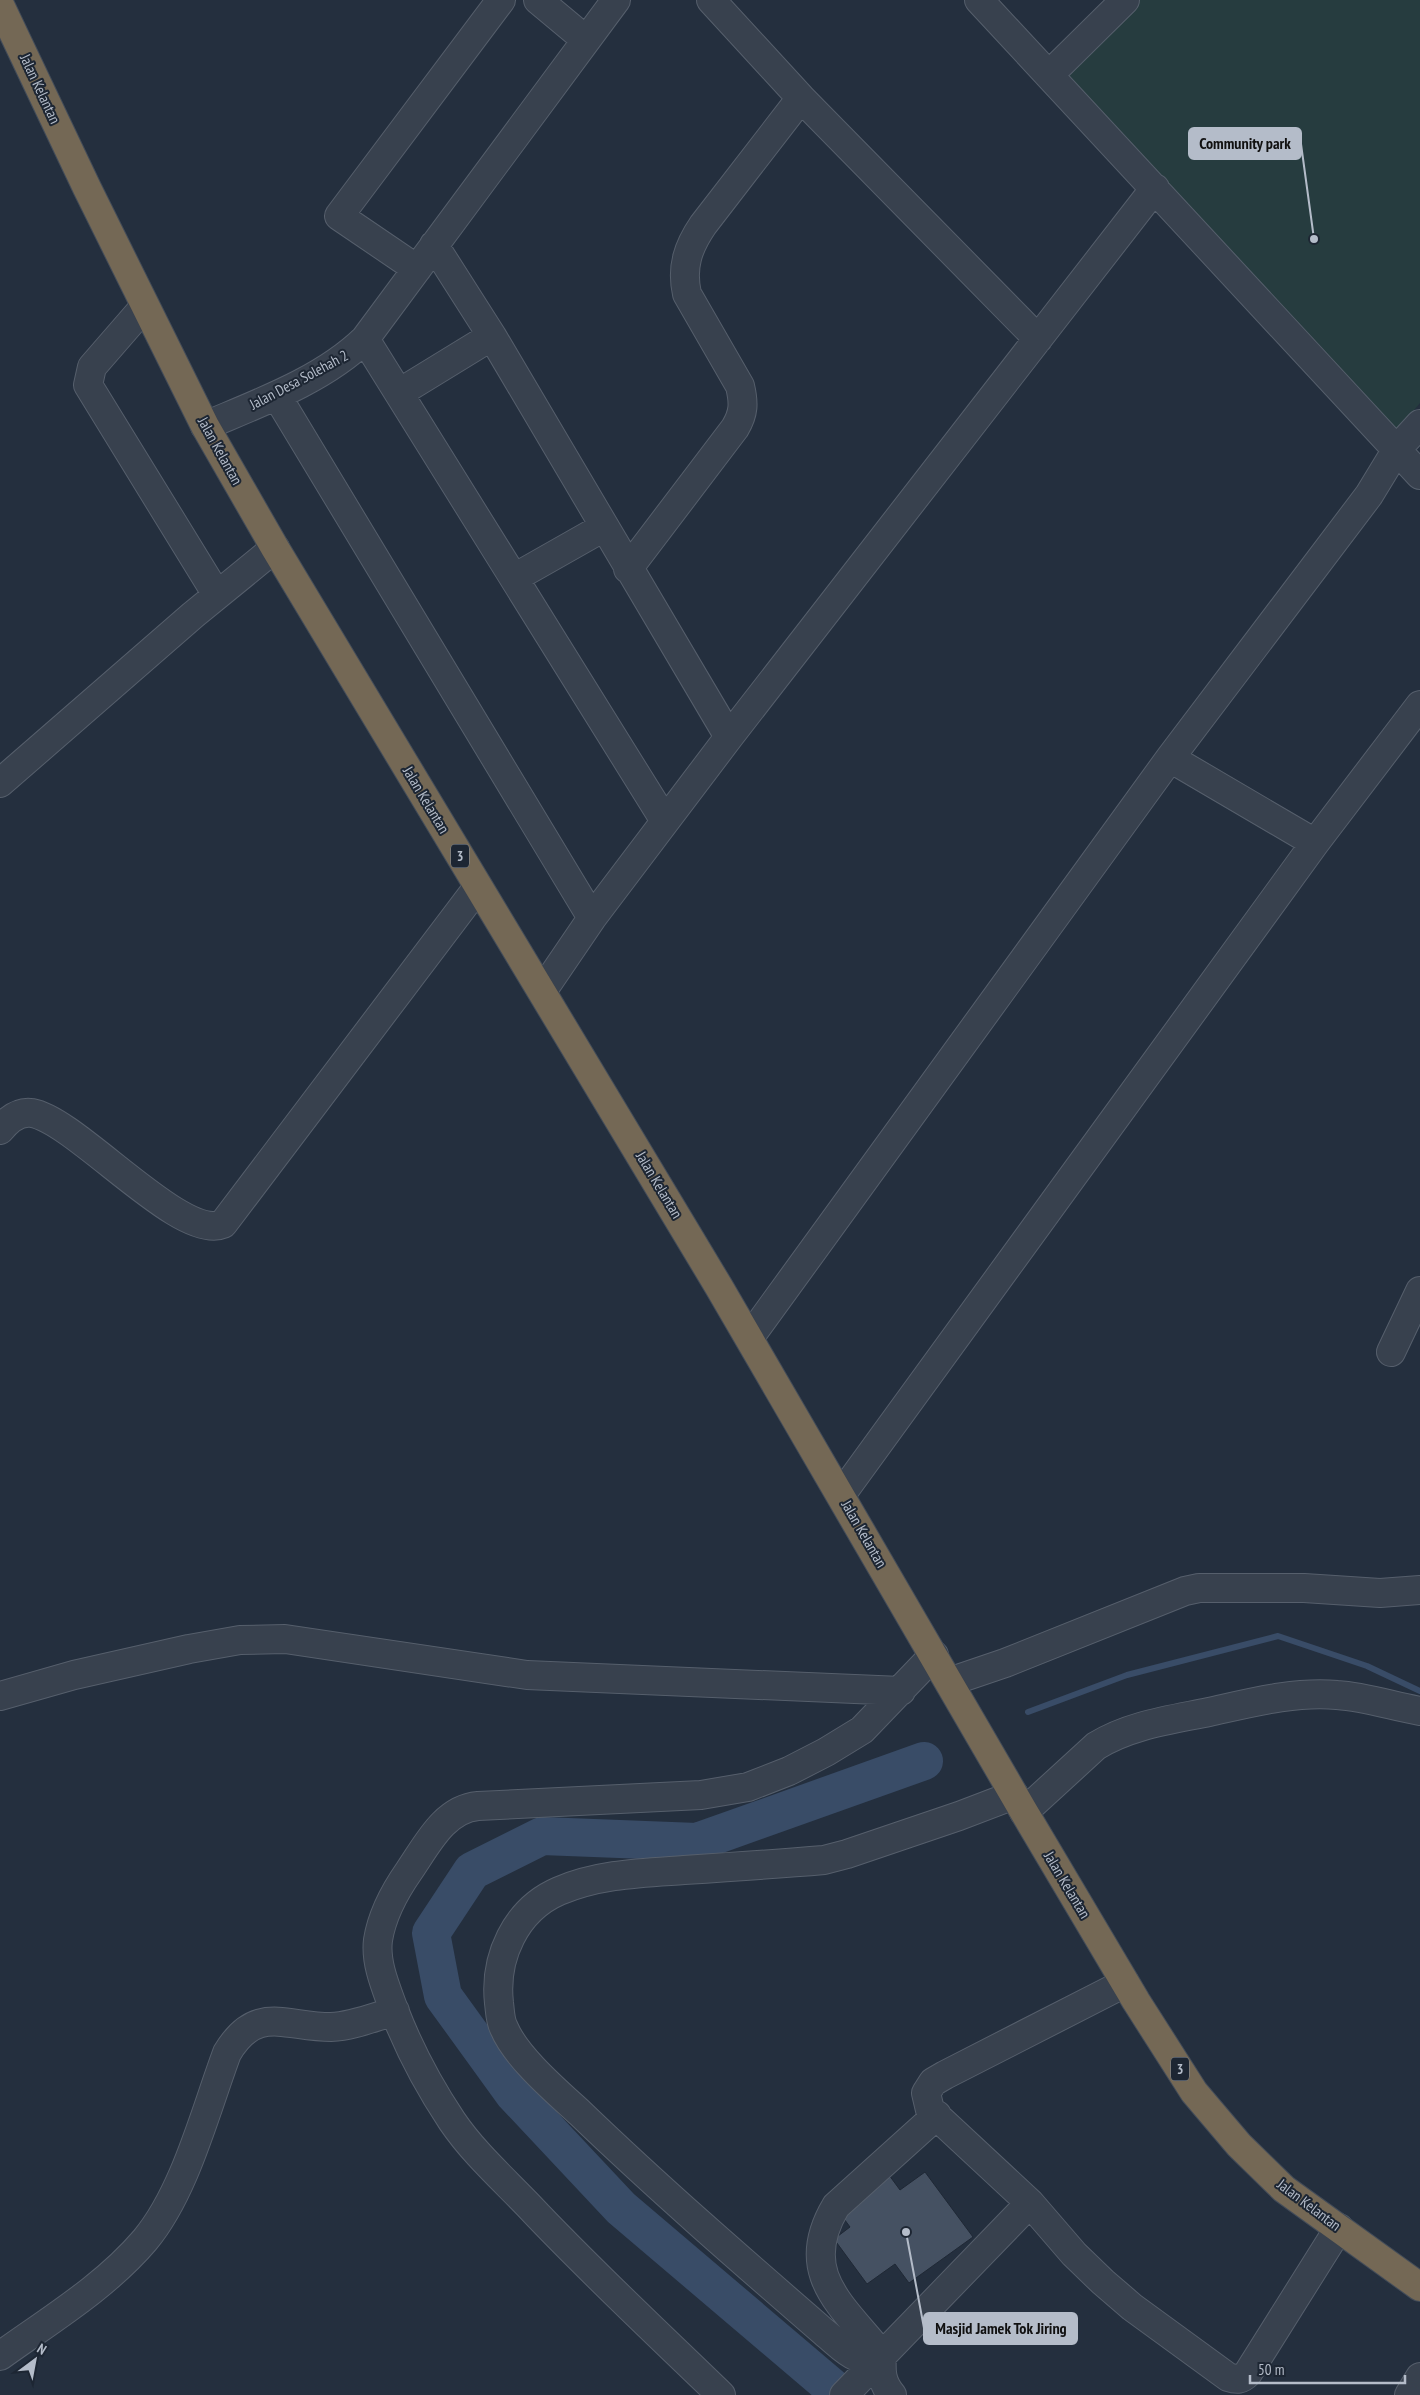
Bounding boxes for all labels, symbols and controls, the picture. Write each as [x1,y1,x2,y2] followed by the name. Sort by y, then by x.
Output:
[16,50,65,127] street label: Jalan Kelantan
[1189,128,1301,159] callout: Community park
[1199,133,1291,153] text: Community park
[245,346,351,414] street label: Jalan Desa Solehah 2
[194,413,247,488] street label: Jalan Kelantan
[399,762,454,837] street label: Jalan Kelantan
[451,844,469,868] road number: 3
[632,1147,687,1222] street label: Jalan Kelantan
[837,1496,891,1571] street label: Jalan Kelantan
[1040,1847,1095,1922] street label: Jalan Kelantan
[1171,2058,1189,2080] road number: 3
[1273,2174,1345,2235] street label: Jalan Kelantan
[924,2313,1077,2344] callout: Masjid Jamek Tok Jiring
[935,2318,1067,2338] text: Masjid Jamek Tok Jiring
[10,2335,60,2385] north arrow
[34,2339,50,2359] text: N
[1250,2352,1405,2384] scale bar
[1258,2360,1284,2379] text: 50 m

